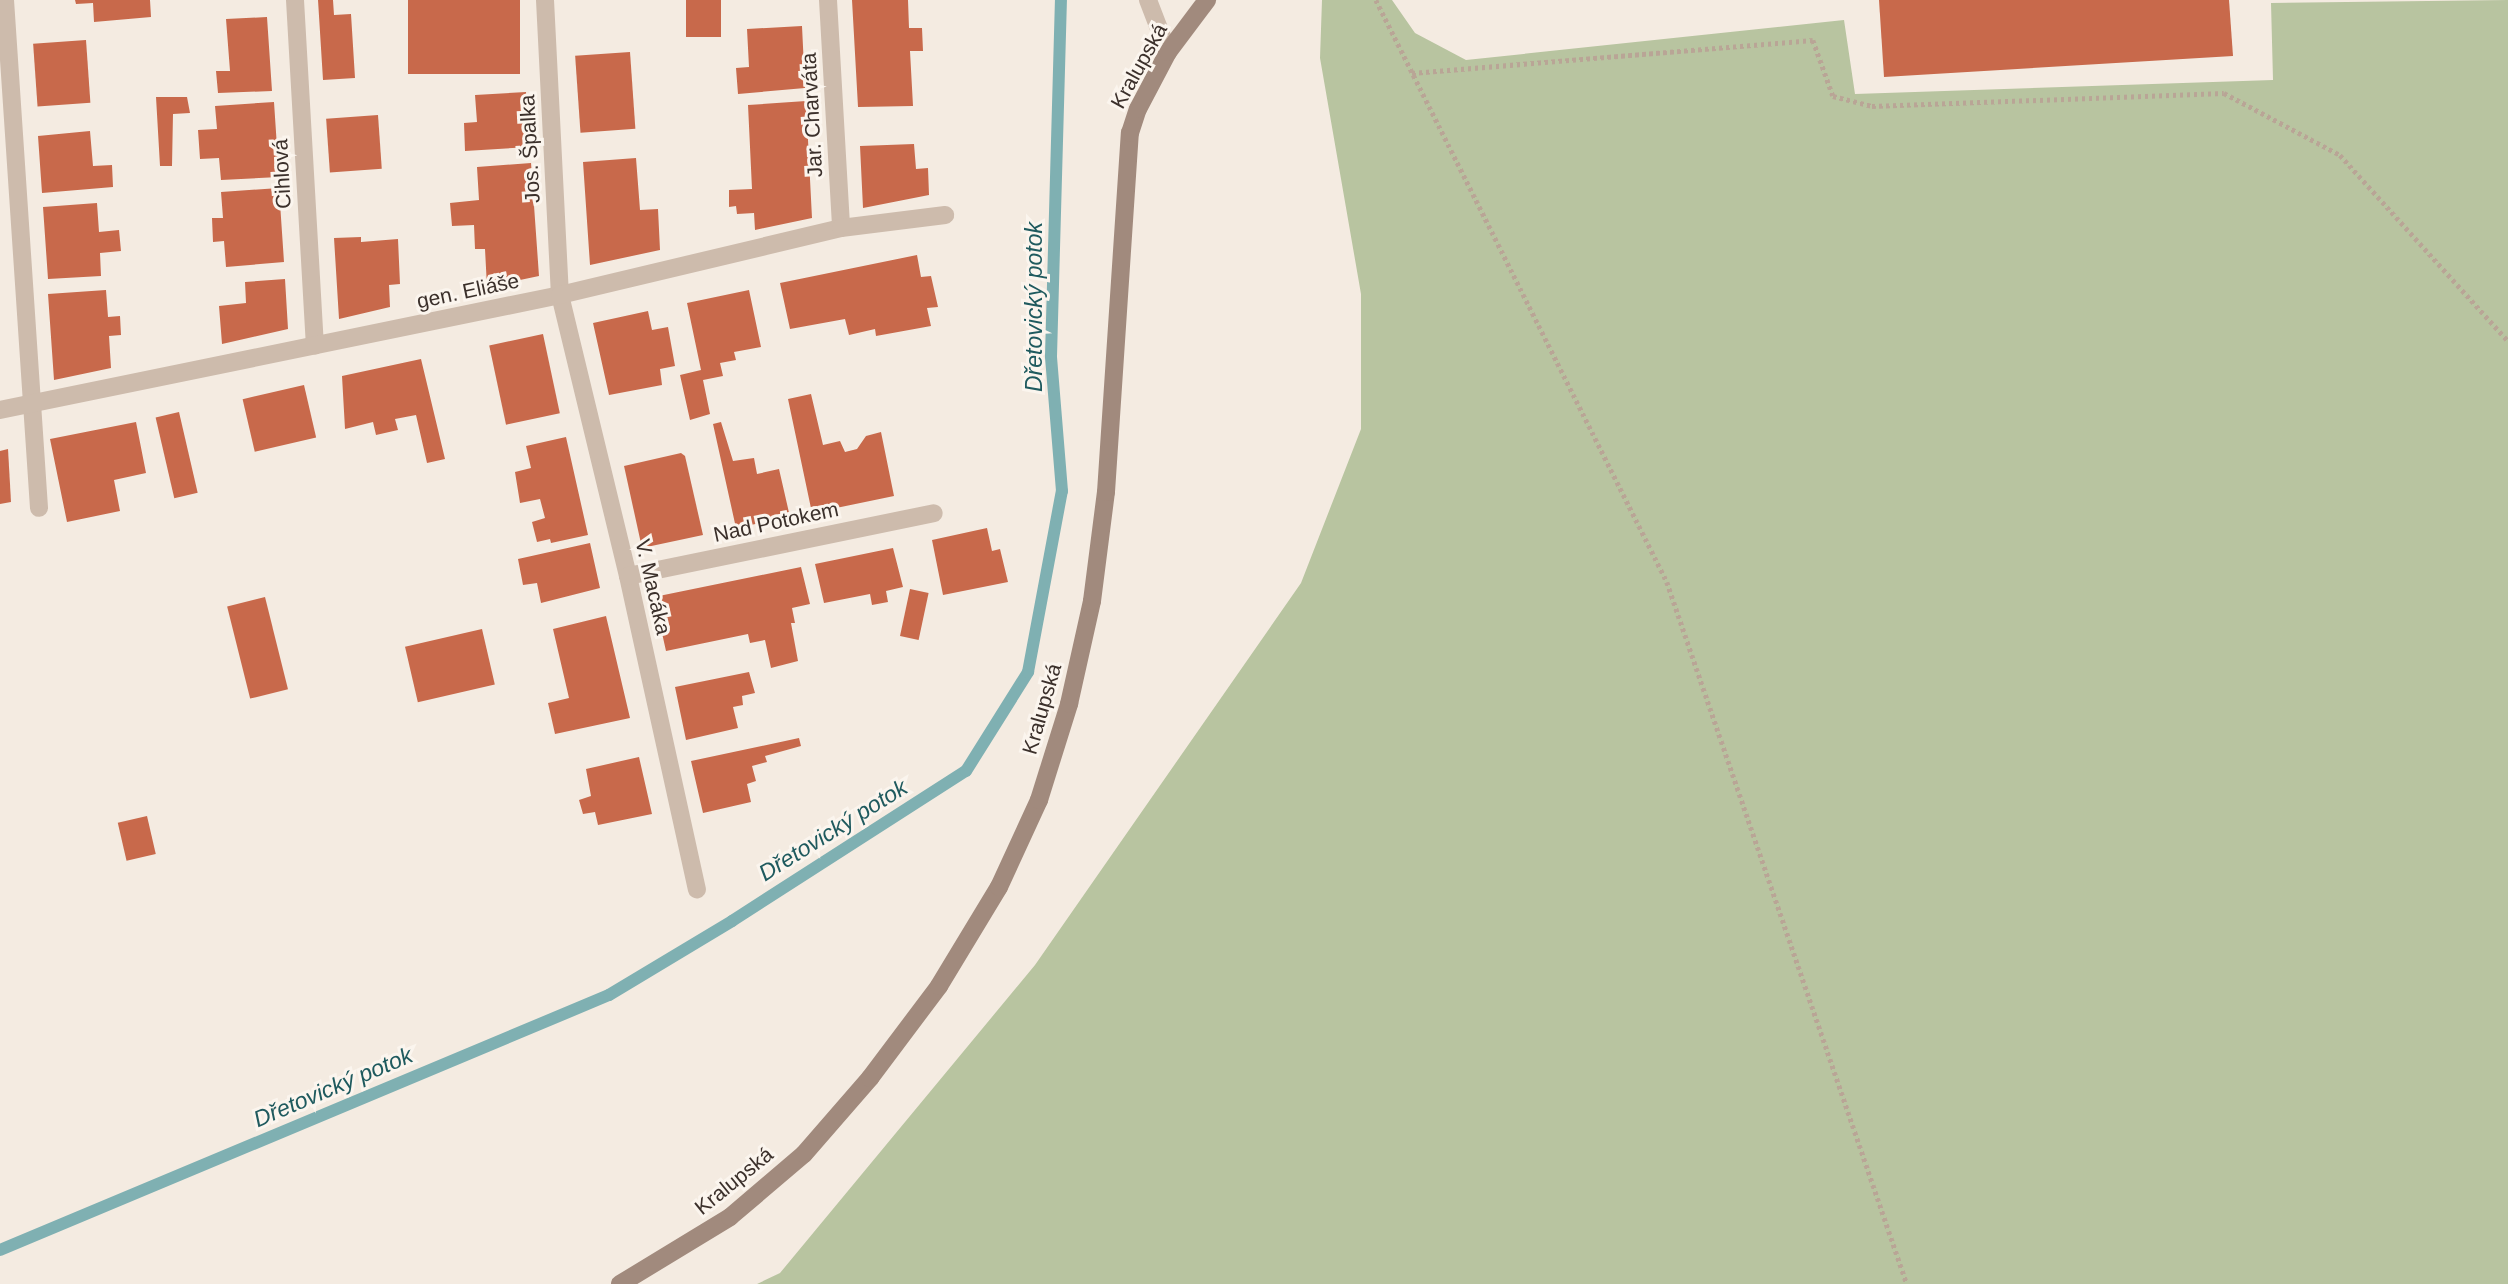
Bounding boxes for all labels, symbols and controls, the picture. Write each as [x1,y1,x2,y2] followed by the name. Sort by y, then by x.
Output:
[1105,19,1173,113] street label: Kralupská
[796,52,828,178] street label: Jar. Charváta
[515,94,545,204] street label: Jos. Špalka
[268,138,296,210] street label: Cihlová
[1020,222,1048,392] water label: Dřetovický potok
[415,268,521,314] street label: gen. Eliáše
[711,496,841,548] street label: Nad Potokem
[630,537,676,637] street label: V. Macáka
[1017,661,1067,757] street label: Kralupská
[754,773,912,887] water label: Dřetovický potok
[249,1041,417,1133] water label: Dřetovický potok
[690,1142,778,1220] street label: Kralupská

